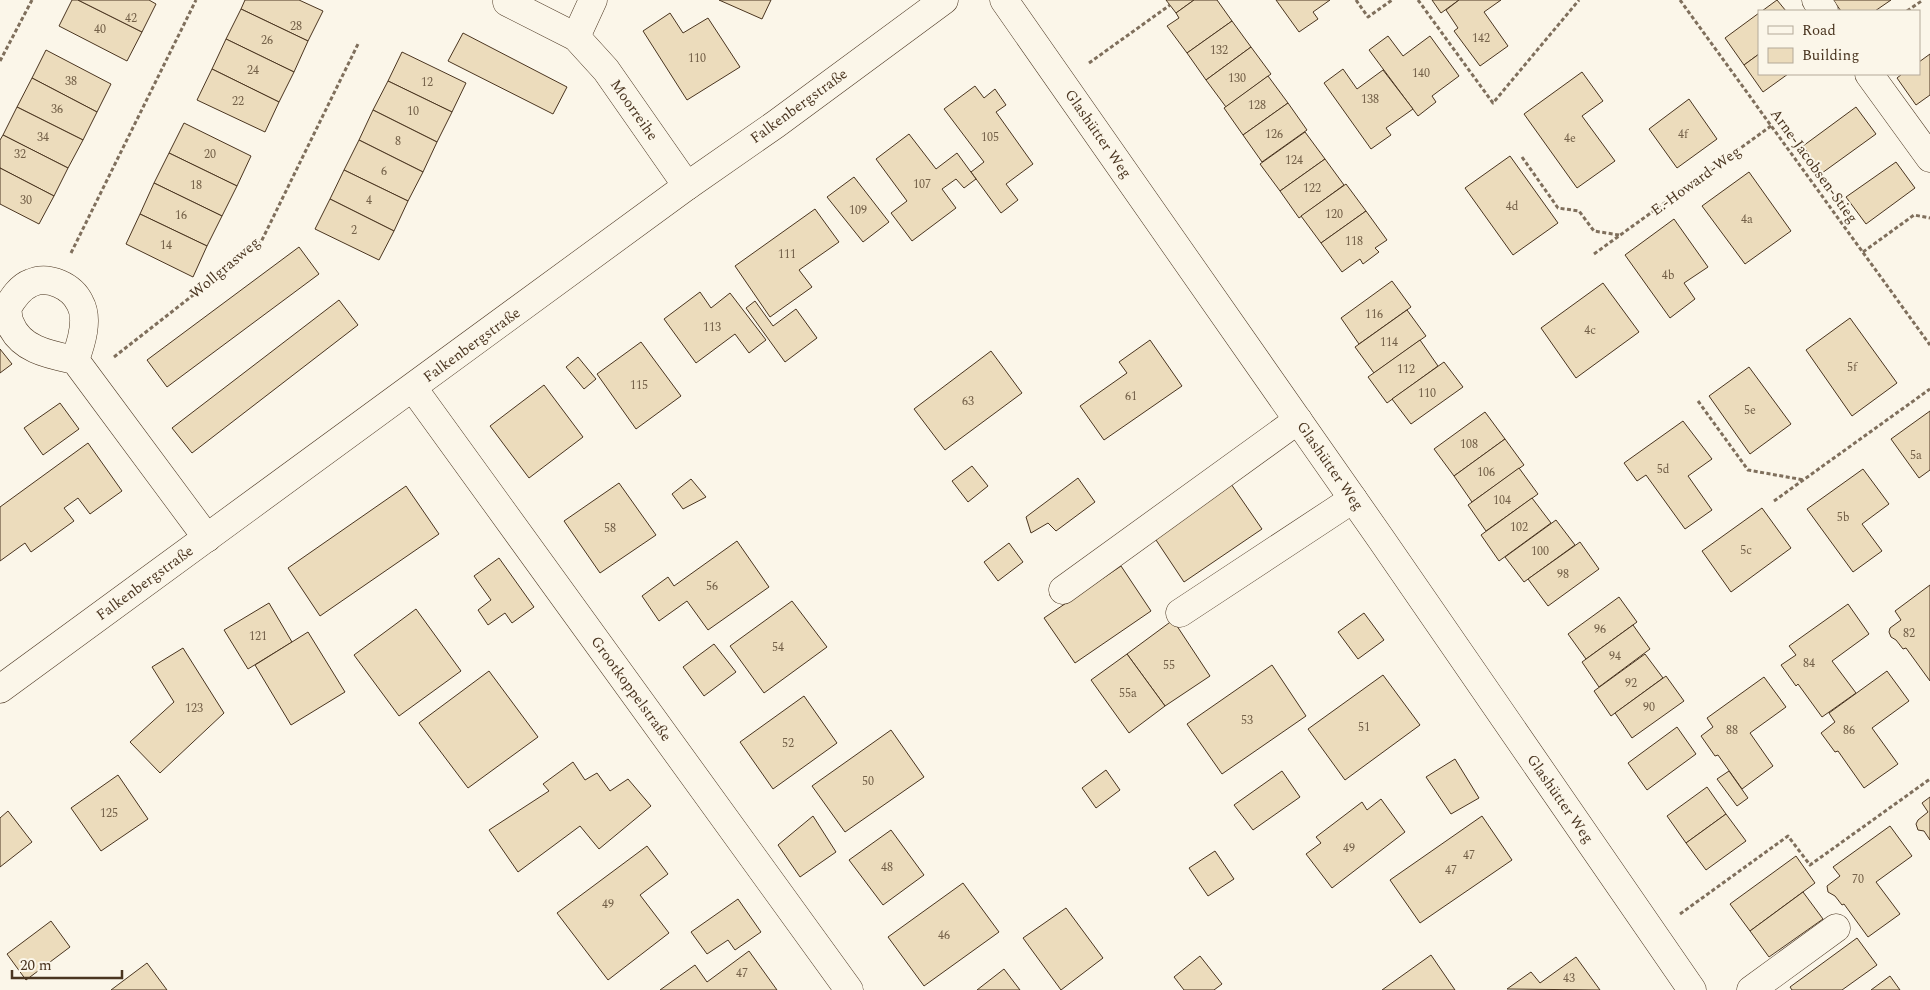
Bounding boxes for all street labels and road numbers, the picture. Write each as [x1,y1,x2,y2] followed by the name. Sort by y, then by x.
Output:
[745,63,853,149] street label: Falkenbergstraße
[604,75,664,145] street label: Moorreihe
[1059,85,1137,183] street label: Glashütter Weg
[1764,104,1864,228] street label: Arne-Jacobsen-Stieg
[1646,140,1746,222] street label: E.-Howard-Weg
[185,232,265,304] street label: Wollgrasweg
[418,302,526,388] street label: Falkenbergstraße
[1291,417,1369,515] street label: Glashütter Weg
[91,540,199,626] street label: Falkenbergstraße
[585,631,677,747] street label: Grootkoppelstraße
[1521,750,1599,848] street label: Glashütter Weg

